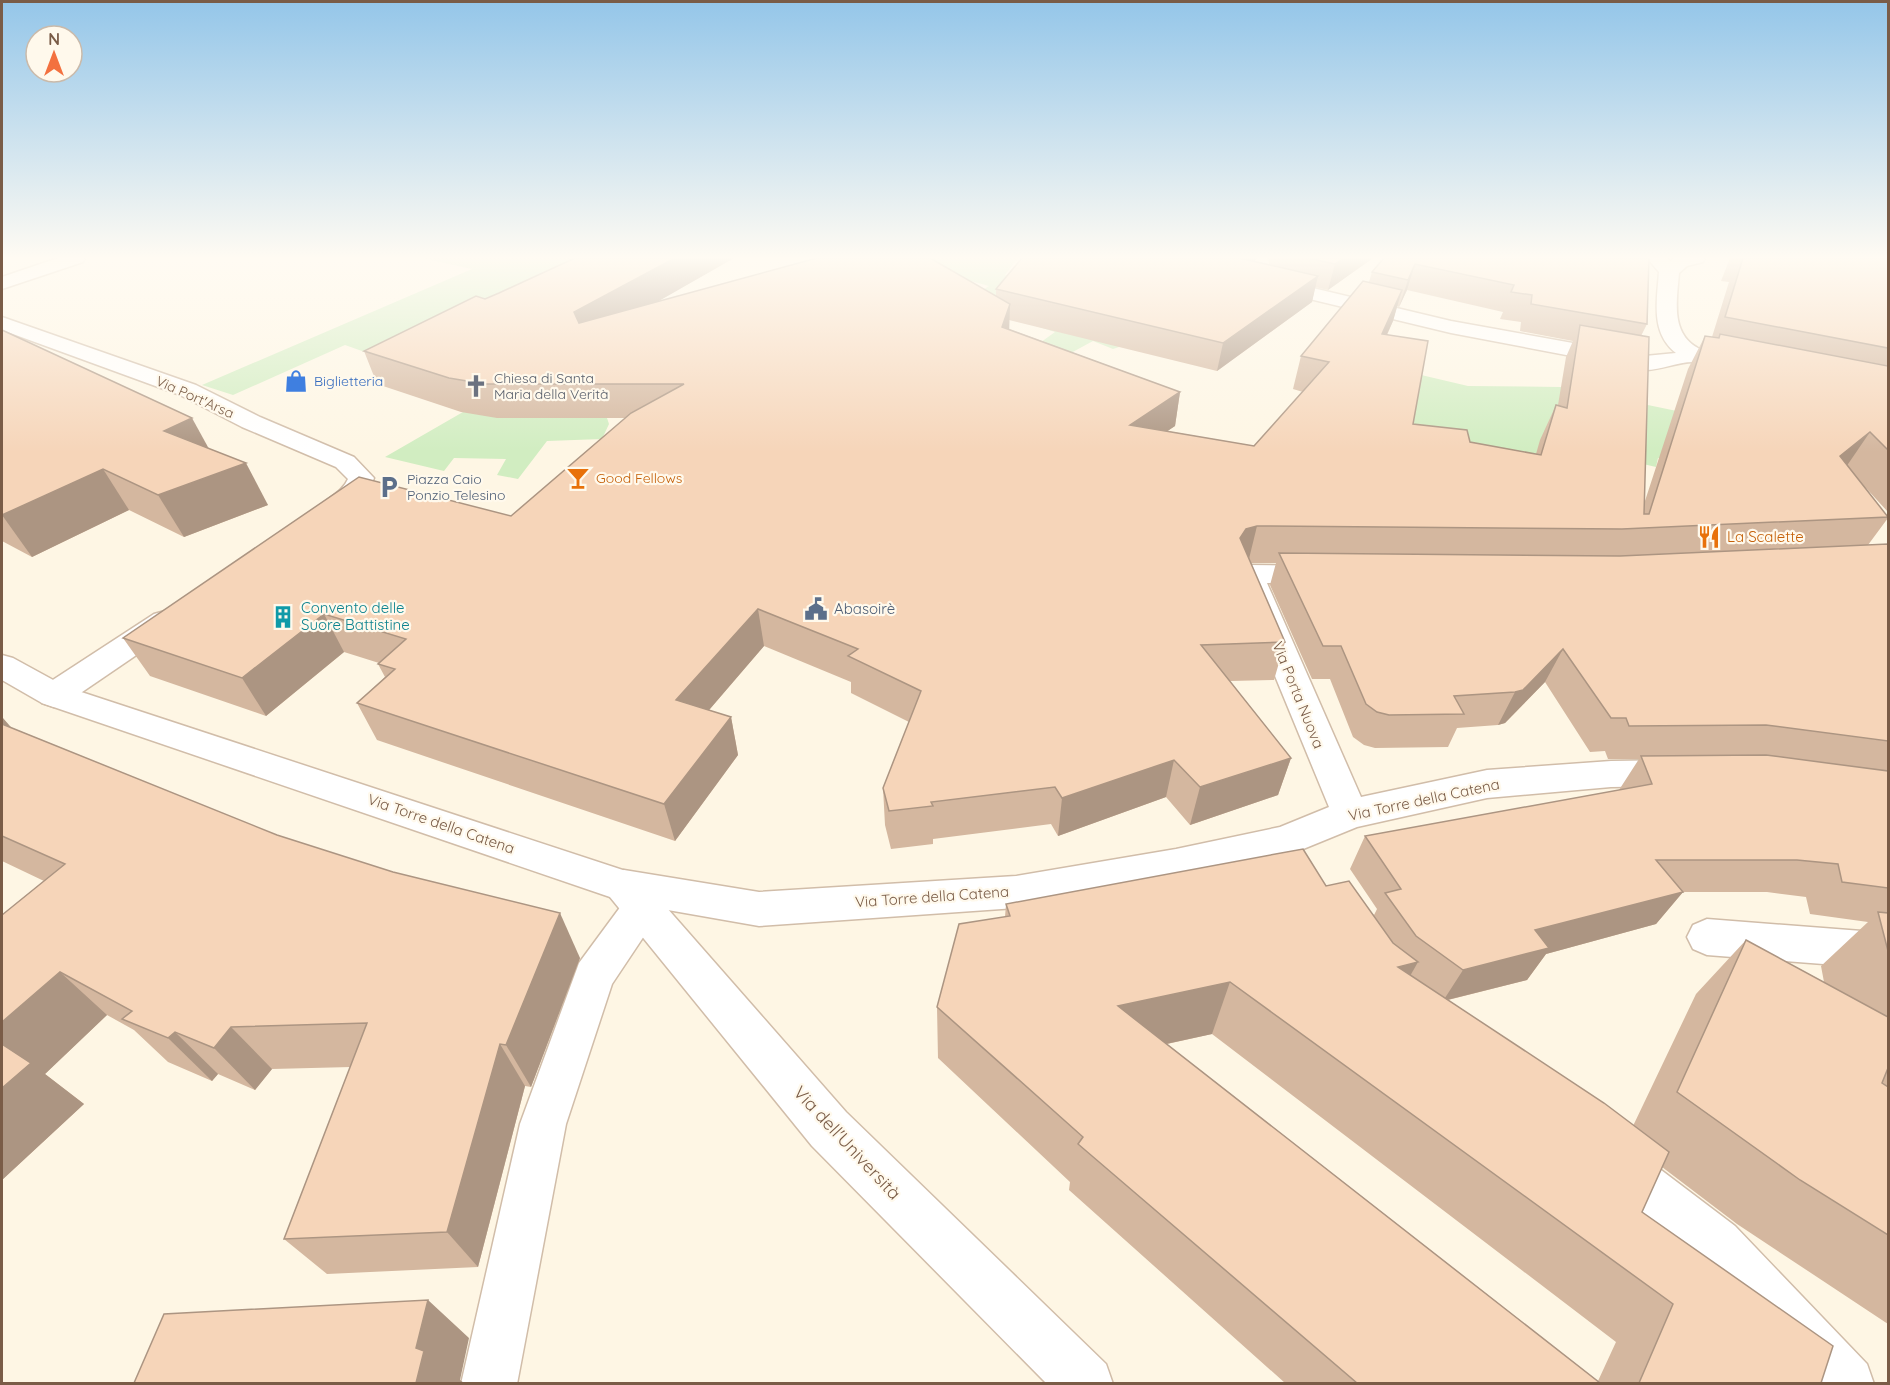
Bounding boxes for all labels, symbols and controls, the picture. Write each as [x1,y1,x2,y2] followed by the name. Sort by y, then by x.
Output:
[24,24,84,84] north arrow
[48,29,60,49] text: N
[283,368,309,394] shop icon: Biglietteria
[494,369,608,403] place label: Chiesa di Santa Maria della Verità
[153,372,237,422] street label: Via Port'Arsa
[314,372,383,390] place label: Biglietteria
[463,373,489,399] church icon: Chiesa di Santa Maria della Verità
[565,465,591,491] bar icon: Good Fellows
[596,469,682,487] place label: Good Fellows
[407,470,506,504] place label: Piazza Caio Ponzio Telesino
[376,474,402,500] parking icon: Piazza Caio Ponzio Telesino
[1696,524,1722,550] restaurant icon: La Scalette
[1727,527,1804,546] place label: La Scalette
[803,596,829,622] public building icon: Abasoirè
[301,598,410,634] place label: Convento delle Suore Battistine
[834,599,895,618] place label: Abasoirè
[270,604,296,630] building icon: Convento delle Suore Battistine
[1268,639,1329,751] street label: Via Porta Nuova
[1346,774,1501,825] street label: Via Torre della Catena
[365,789,517,858] street label: Via Torre della Catena
[854,882,1010,911] street label: Via Torre della Catena
[789,1081,906,1204] street label: Via dell'Università

